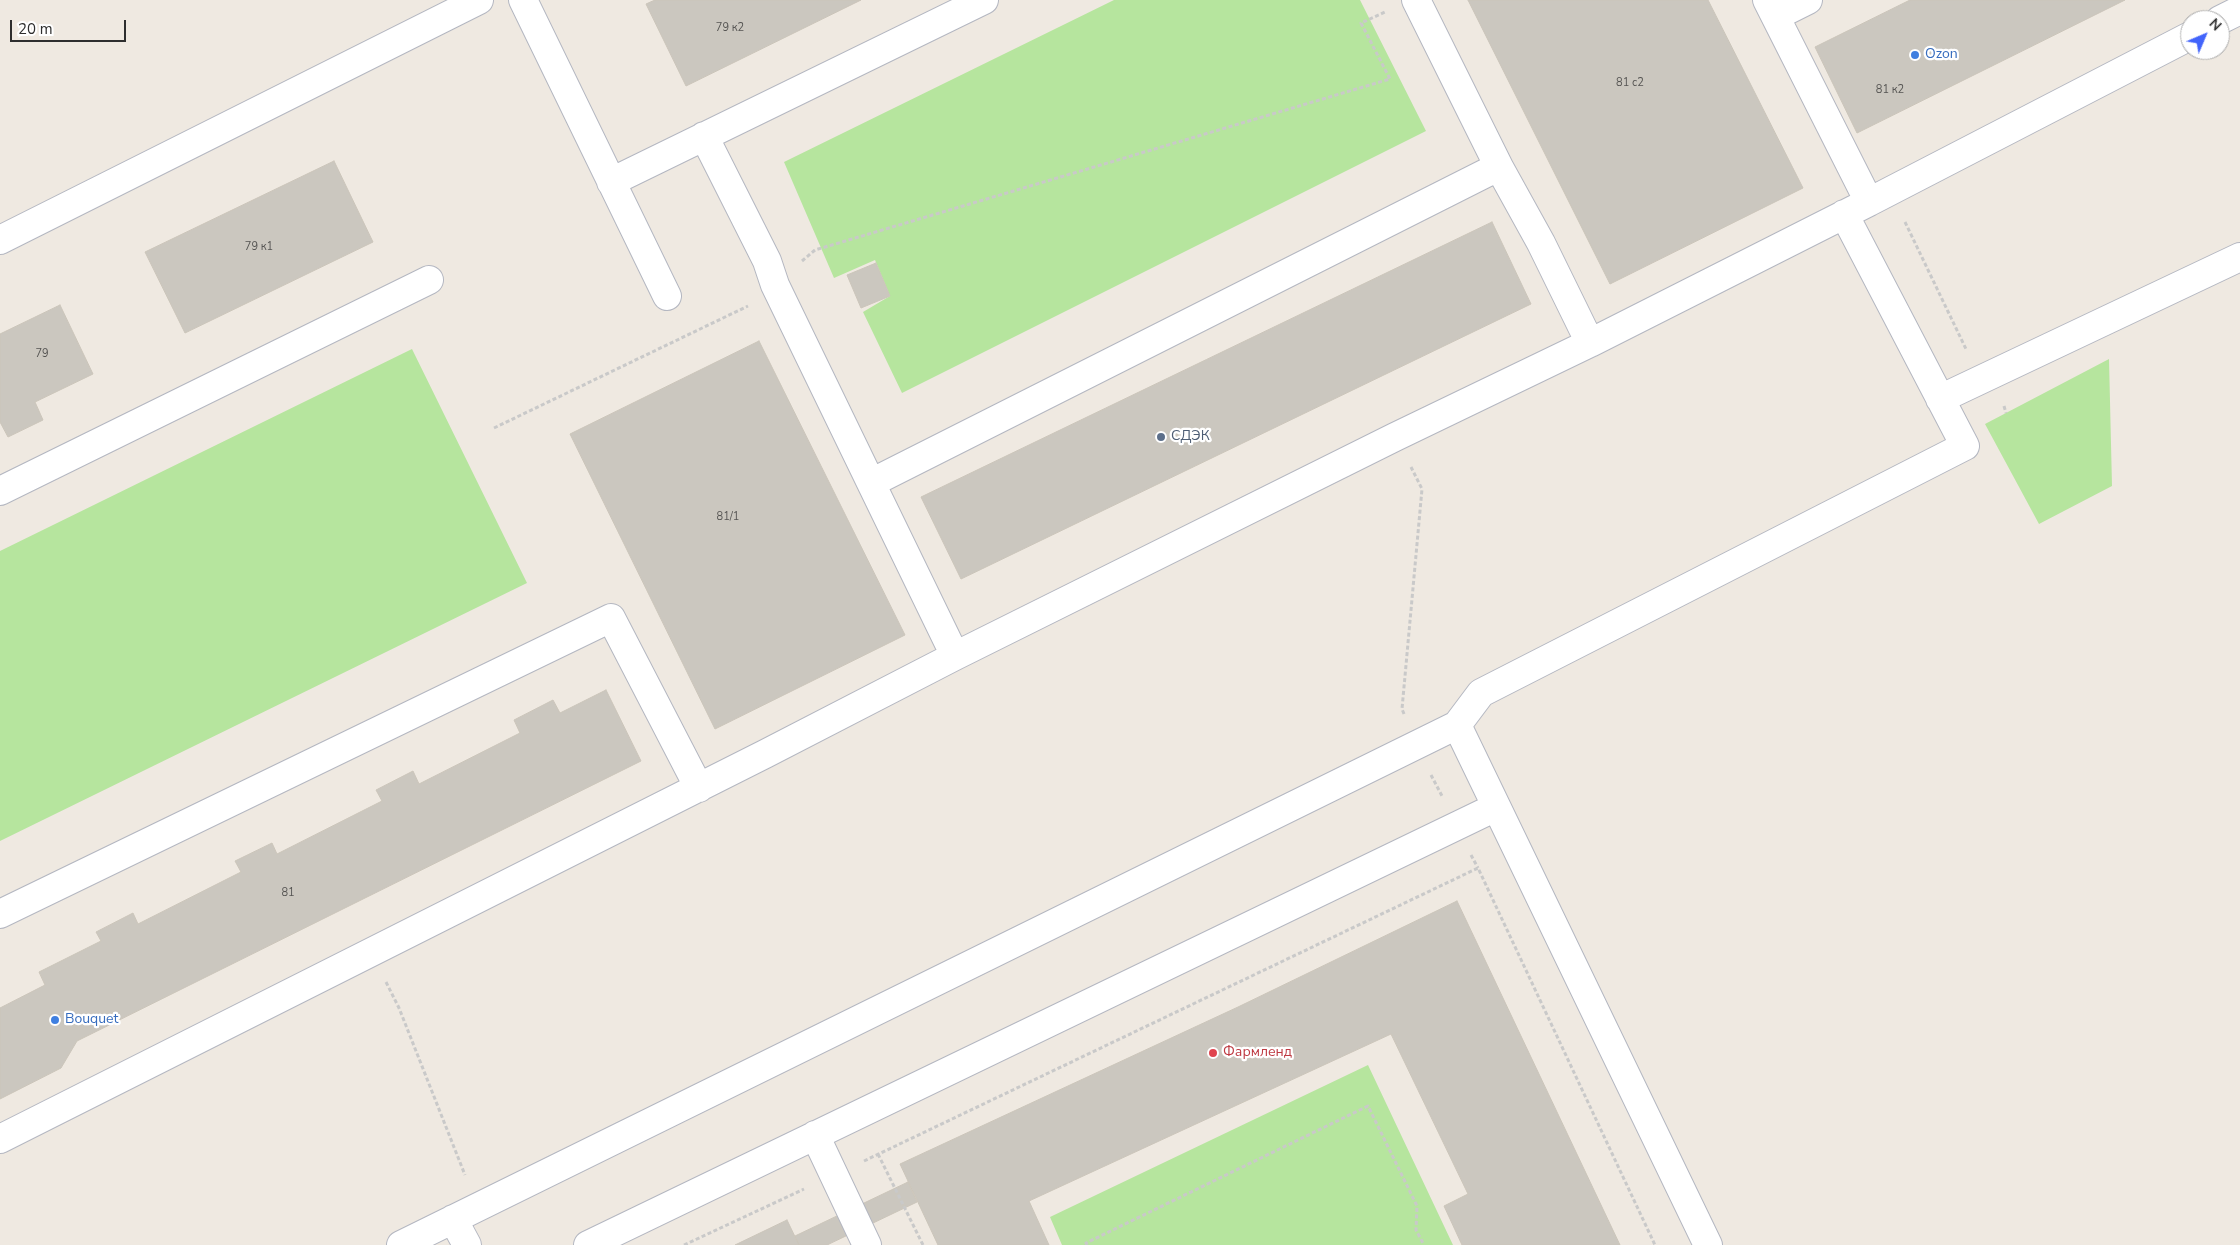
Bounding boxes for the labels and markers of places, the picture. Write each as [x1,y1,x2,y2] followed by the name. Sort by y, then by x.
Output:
[1925,47,1958,63] place label: Ozon
[1909,49,1921,61] marker: Ozon
[1171,429,1210,445] place label: СДЭК
[1155,431,1167,443] marker: СДЭК
[65,1012,118,1028] place label: Bouquet
[49,1014,61,1026] marker: Bouquet
[1223,1045,1292,1061] place label: Фармленд
[1207,1047,1219,1059] marker: Фармленд

